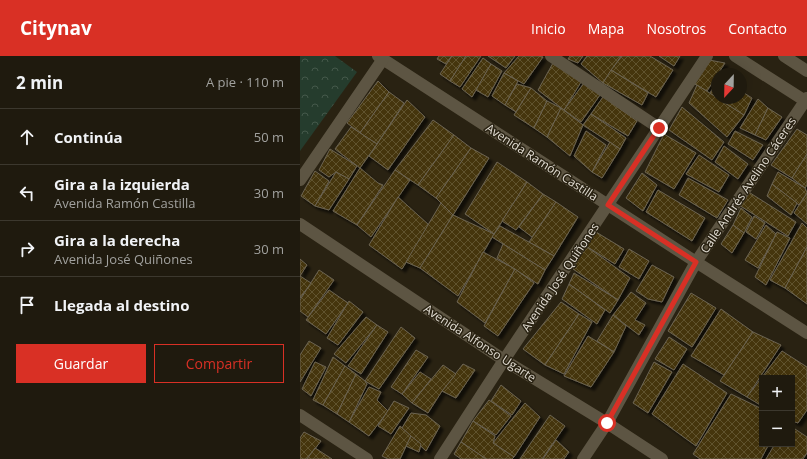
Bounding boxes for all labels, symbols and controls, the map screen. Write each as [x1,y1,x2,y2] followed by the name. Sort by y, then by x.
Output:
[20,15,92,41] text: Citynav
[531,19,566,38] text: Inicio
[588,19,624,38] text: Mapa
[646,19,706,38] text: Nosotros
[728,19,787,38] text: Contacto
[711,68,747,104] north arrow
[16,71,63,94] text: 2 min
[206,73,284,91] text: A pie · 110 m
[696,113,800,257] street label: Calle Andrés Avelino Cáceres
[483,119,601,205] street label: Avenida Ramón Castilla
[650,119,668,137] route end
[16,126,38,148] icon: ahead
[54,127,123,147] text: Continúa
[254,128,284,146] text: 50 m
[54,174,190,194] text: Gira a la izquierda
[16,182,38,204] icon: left
[254,184,284,202] text: 30 m
[54,194,196,212] text: Avenida Ramón Castilla
[517,219,603,335] street label: Avenida José Quiñones
[54,230,180,250] text: Gira a la derecha
[16,238,38,260] icon: right
[254,240,284,258] text: 30 m
[54,250,193,268] text: Avenida José Quiñones
[16,294,38,316] icon: arrive
[54,295,189,315] text: Llegada al destino
[420,300,540,386] street label: Avenida Alfonso Ugarte
[16,344,146,383] button: Guardar
[154,344,284,383] button: Compartir
[759,375,795,447] map controls
[759,375,795,411] button: +
[759,411,795,447] button: −
[598,414,616,432] route start

